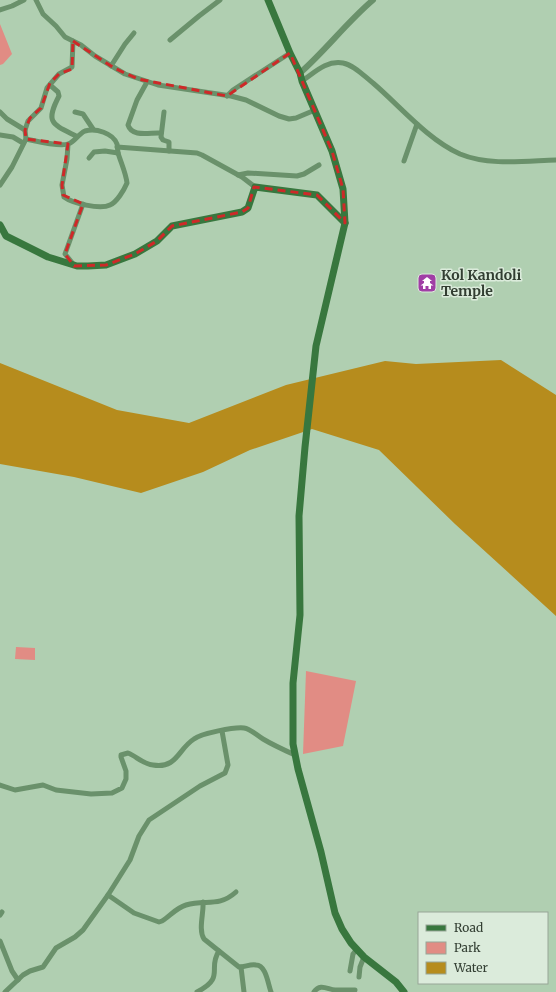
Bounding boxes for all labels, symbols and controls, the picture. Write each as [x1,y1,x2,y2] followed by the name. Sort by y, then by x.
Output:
[441,266,522,300] place label: Kol Kandoli Temple
[416,272,438,294] temple icon: Kol Kandoli Temple
[418,912,548,984] legend
[454,920,483,935] text: Road
[454,940,481,955] text: Park
[453,960,489,975] text: Water

